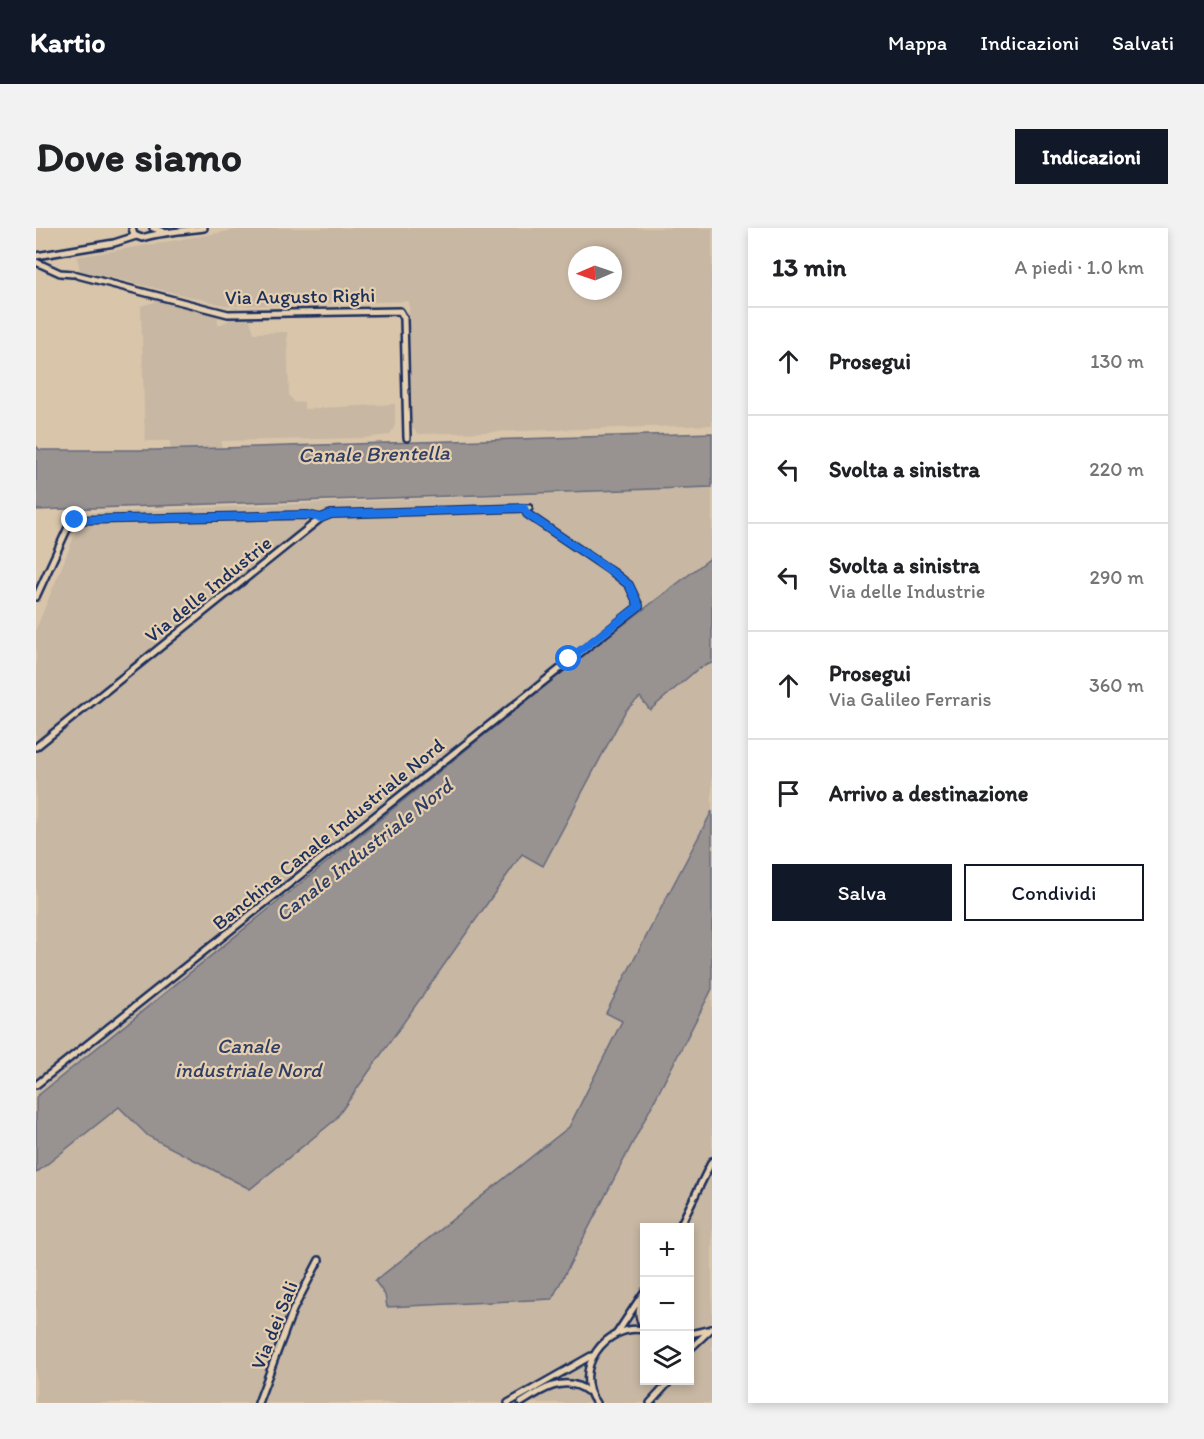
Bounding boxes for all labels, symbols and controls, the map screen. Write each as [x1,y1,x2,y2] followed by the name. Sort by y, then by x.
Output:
[30,25,105,59] text: Kartio
[888,30,947,55] text: Mappa
[980,30,1079,55] text: Indicazioni
[1112,30,1174,55] text: Salvati
[1015,129,1168,184] button: Indicazioni
[36,131,242,182] text: Dove siamo
[568,246,622,300] north arrow
[772,251,846,283] text: 13 min
[1014,255,1144,279] text: A piedi · 1.0 km
[225,283,375,309] street label: Via Augusto Righi
[772,345,805,378] icon: ahead
[829,348,911,375] text: Prosegui
[1090,349,1144,373] text: 130 m
[298,440,450,467] water label: Canale Brentella
[772,453,805,486] icon: left
[829,456,980,483] text: Svolta a sinistra
[1089,457,1144,481] text: 220 m
[61,506,87,532] route end
[140,530,276,648] street label: Via delle Industrie
[829,552,980,579] text: Svolta a sinistra
[772,561,805,594] icon: left
[1089,565,1144,589] text: 290 m
[829,579,985,603] text: Via delle Industrie
[555,645,581,671] route start
[829,660,911,687] text: Prosegui
[772,669,805,702] icon: ahead
[1089,673,1144,697] text: 360 m
[829,687,992,711] text: Via Galileo Ferraris
[207,733,449,935] street label: Banchina Canale Industriale Nord
[271,773,457,927] water label: Canale Industriale Nord
[772,777,805,810] icon: arrive
[829,780,1028,807] text: Arrivo a destinazione
[772,864,952,921] button: Salva
[964,864,1144,921] button: Condividi
[175,1033,323,1082] water label: Canale industriale Nord
[640,1223,694,1385] map controls
[640,1223,694,1277] button: +
[245,1277,303,1373] street label: Via dei Sali
[640,1277,694,1331] button: −
[640,1331,694,1385] button: layers

